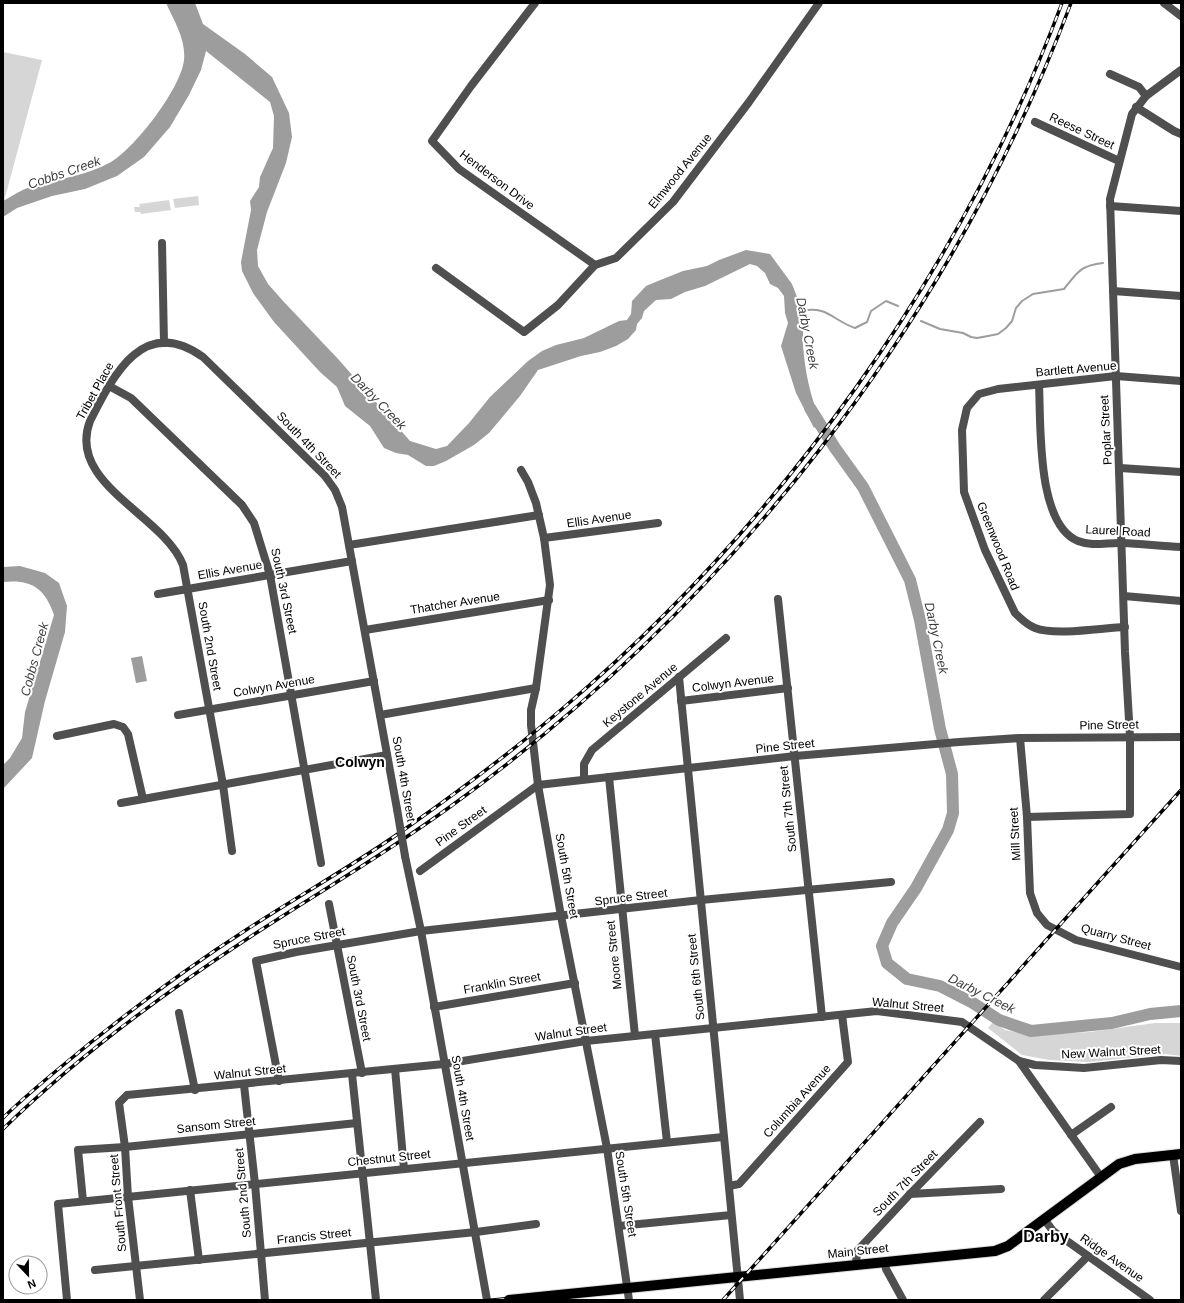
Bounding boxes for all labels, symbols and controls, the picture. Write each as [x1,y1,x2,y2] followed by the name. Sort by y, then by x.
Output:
[1047,110,1117,152] street label: Reese Street
[645,130,715,211] street label: Elmwood Avenue
[457,147,537,213] street label: Henderson Drive
[26,153,104,192] water label: Cobbs Creek
[793,296,822,372] water label: Darby Creek
[1035,358,1117,380] street label: Bartlett Avenue
[73,360,117,422] street label: Tribet Place
[348,370,410,434] water label: Darby Creek
[1097,394,1115,465] street label: Poplar Street
[274,409,345,482] street label: South 4th Street
[974,500,1022,592] street label: Greenwood Road
[566,507,633,530] street label: Ellis Avenue
[1085,522,1151,540] street label: Laurel Road
[268,547,300,636] street label: South 3rd Street
[197,557,264,583] street label: Ellis Avenue
[409,589,501,617] street label: Thatcher Avenue
[195,600,225,692] street label: South 2nd Street
[922,601,952,677] water label: Darby Creek
[17,619,52,698] water label: Cobbs Creek
[600,659,680,730] street label: Keystone Avenue
[691,671,775,695] street label: Colwyn Avenue
[232,672,316,700] street label: Colwyn Avenue
[1079,717,1139,733] street label: Pine Street
[390,735,419,824] street label: South 4th Street
[755,736,816,756] street label: Pine Street
[335,754,385,770] district label: Colwyn
[776,764,799,853] street label: South 7th Street
[433,803,490,849] street label: Pine Street
[1007,806,1023,861] street label: Mill Street
[553,832,582,921] street label: South 5th Street
[594,886,669,908] street label: Spruce Street
[603,919,625,990] street label: Moore Street
[1079,921,1153,953] street label: Quarry Street
[272,924,347,952] street label: Spruce Street
[684,932,707,1021] street label: South 6th Street
[344,954,374,1043] street label: South 3rd Street
[462,969,542,997] street label: Franklin Street
[946,970,1019,1017] water label: Darby Creek
[871,995,945,1015] street label: Walnut Street
[534,1020,608,1044] street label: Walnut Street
[1061,1042,1162,1062] street label: New Walnut Street
[449,1054,478,1143] street label: South 4th Street
[213,1061,287,1083] street label: Walnut Street
[760,1061,834,1141] street label: Columbia Avenue
[176,1114,257,1136] street label: Sansom Street
[870,1146,941,1219] street label: South 7th Street
[232,1147,254,1238] street label: South 2nd Street
[347,1147,432,1169] street label: Chestnut Street
[612,1150,640,1239] street label: South 5th Street
[107,1153,129,1252] street label: South Front Street
[276,1225,353,1247] street label: Francis Street
[1023,1228,1069,1245] district label: Darby
[1077,1231,1147,1285] street label: Ridge Avenue
[827,1241,890,1261] street label: Main Street
[8,1255,48,1295] north arrow
[26,1277,38,1291] text: N

